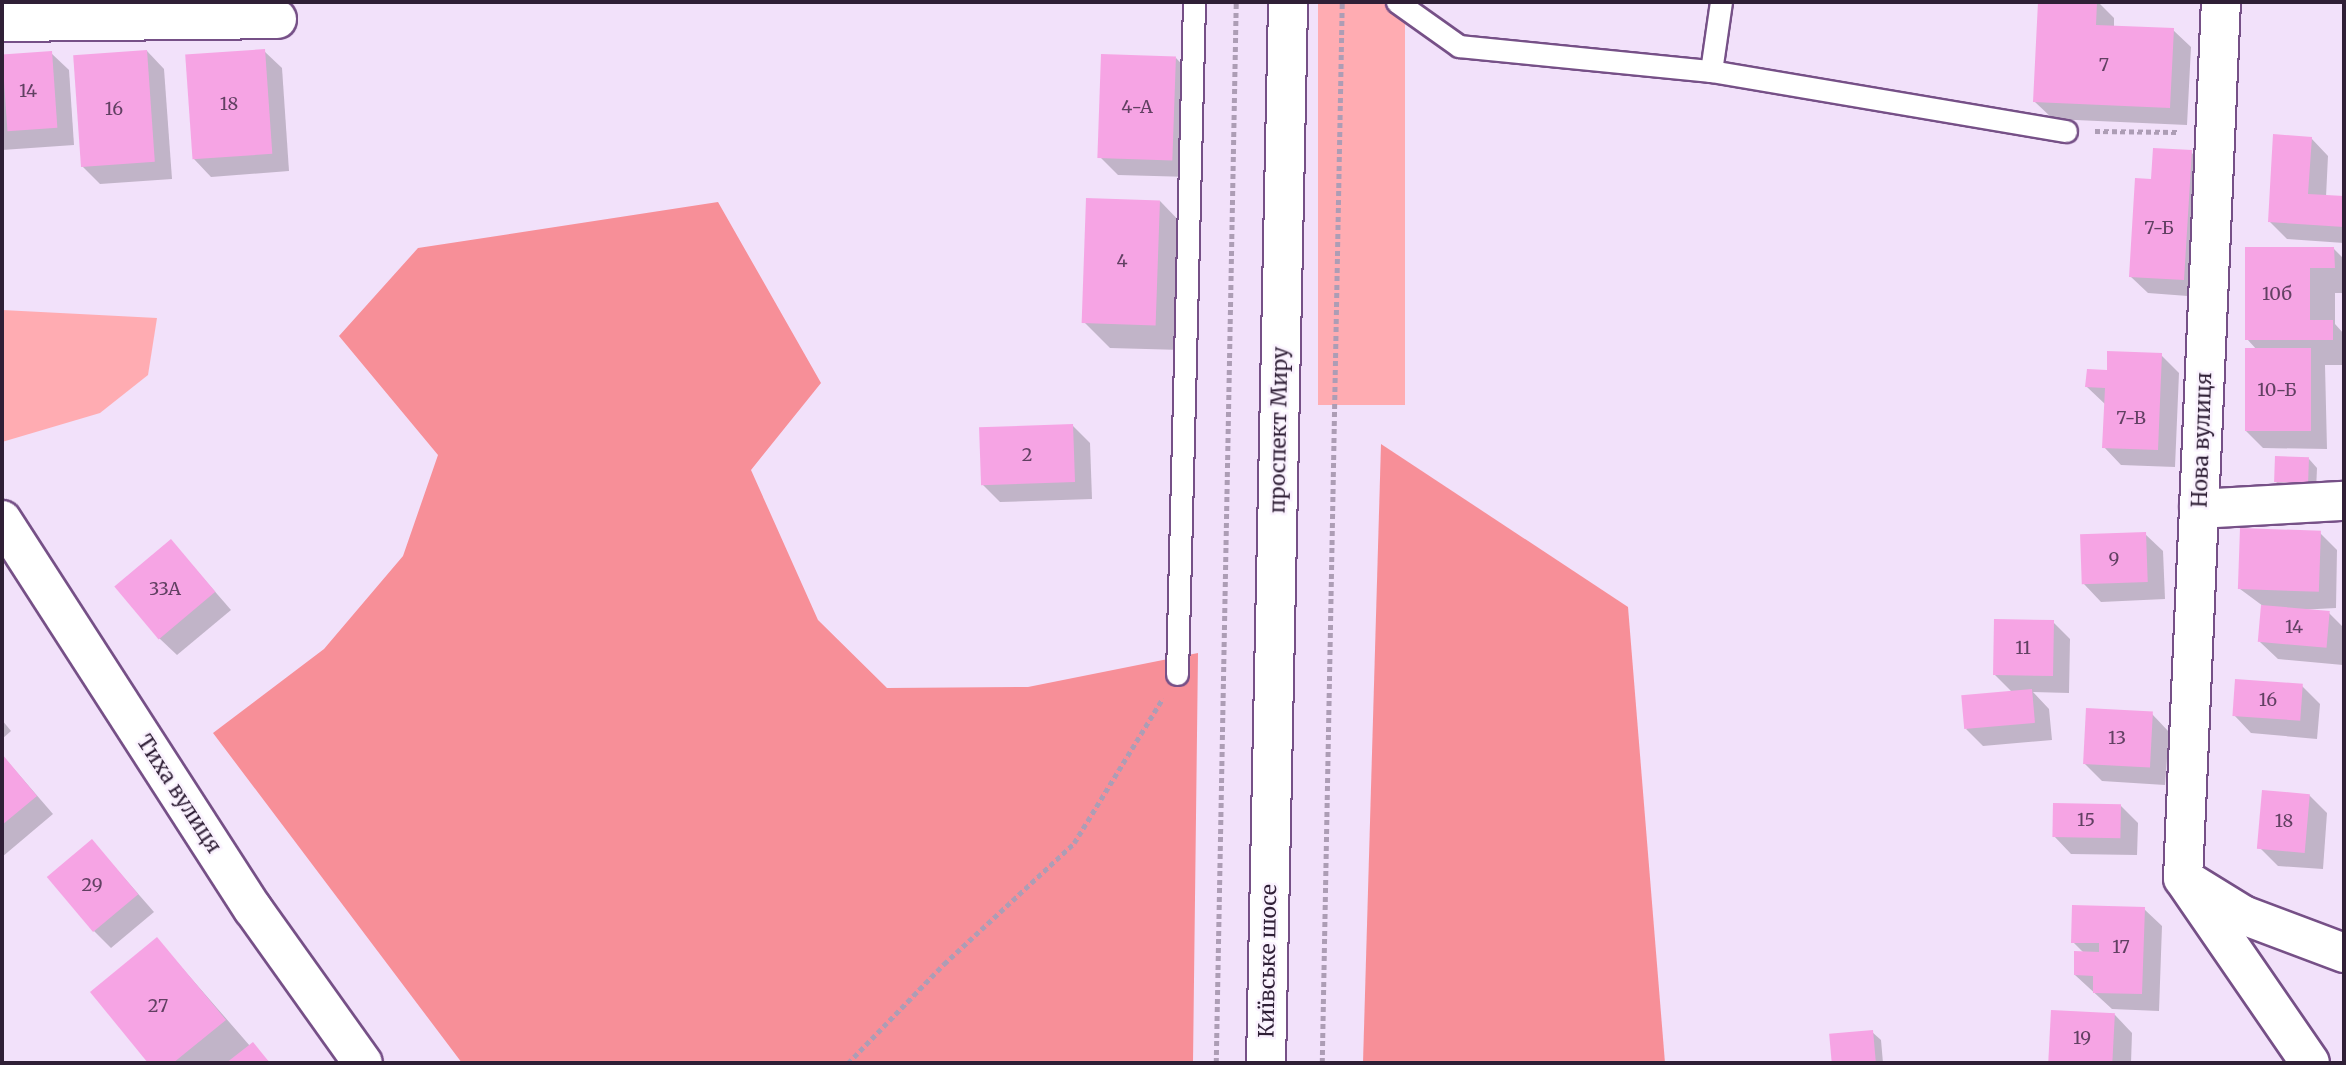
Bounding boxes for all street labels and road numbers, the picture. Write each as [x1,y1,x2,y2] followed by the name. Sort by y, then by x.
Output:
[1265,346,1293,514] street label: проспект Миру
[2187,372,2217,508] street label: Нова вулиця
[131,730,227,858] street label: Тиха вулиця
[1254,884,1282,1038] street label: Київське шосе

